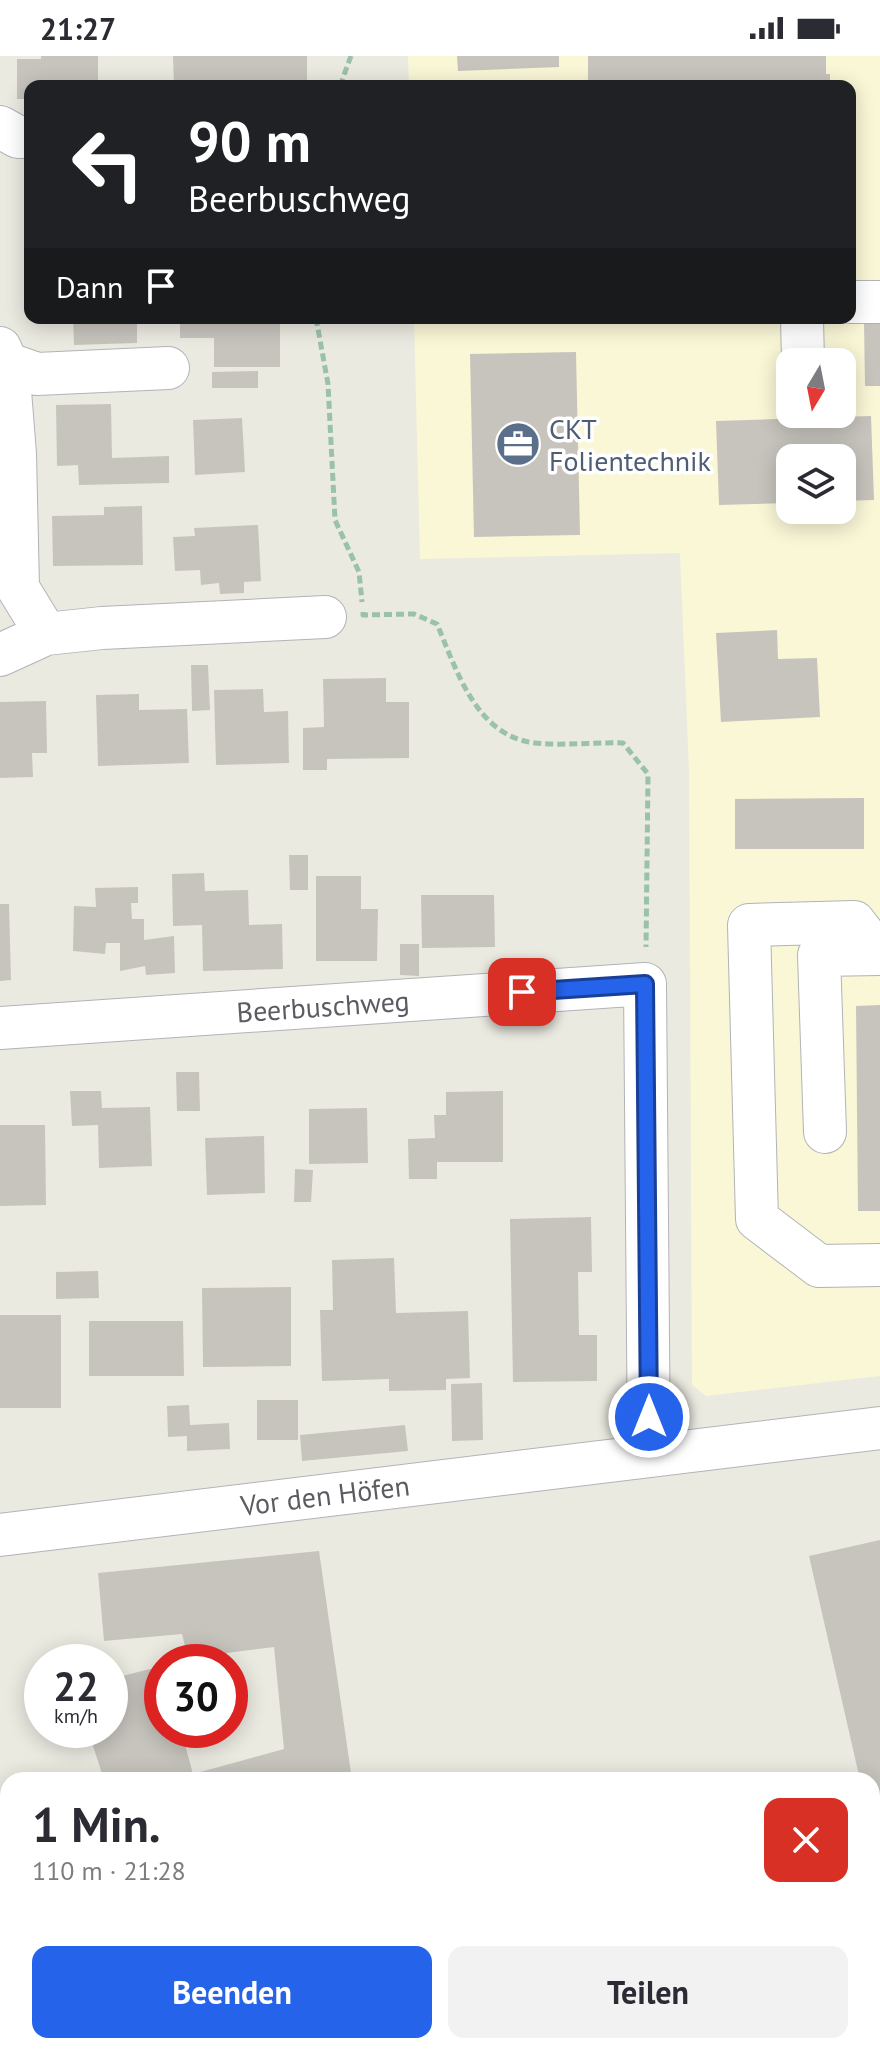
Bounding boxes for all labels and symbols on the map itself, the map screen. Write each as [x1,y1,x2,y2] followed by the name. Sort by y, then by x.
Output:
[776,348,856,428] north arrow
[549,410,712,479] place label: CKT Folientechnik
[494,420,542,468] office icon: CKT Folientechnik
[488,958,556,1026] pin
[235,982,411,1030] street label: Beerbuschweg
[607,1375,691,1459] position arrow
[237,1466,412,1524] street label: Vor den Höfen
[144,1644,248,1748] speed limit sign: 30

